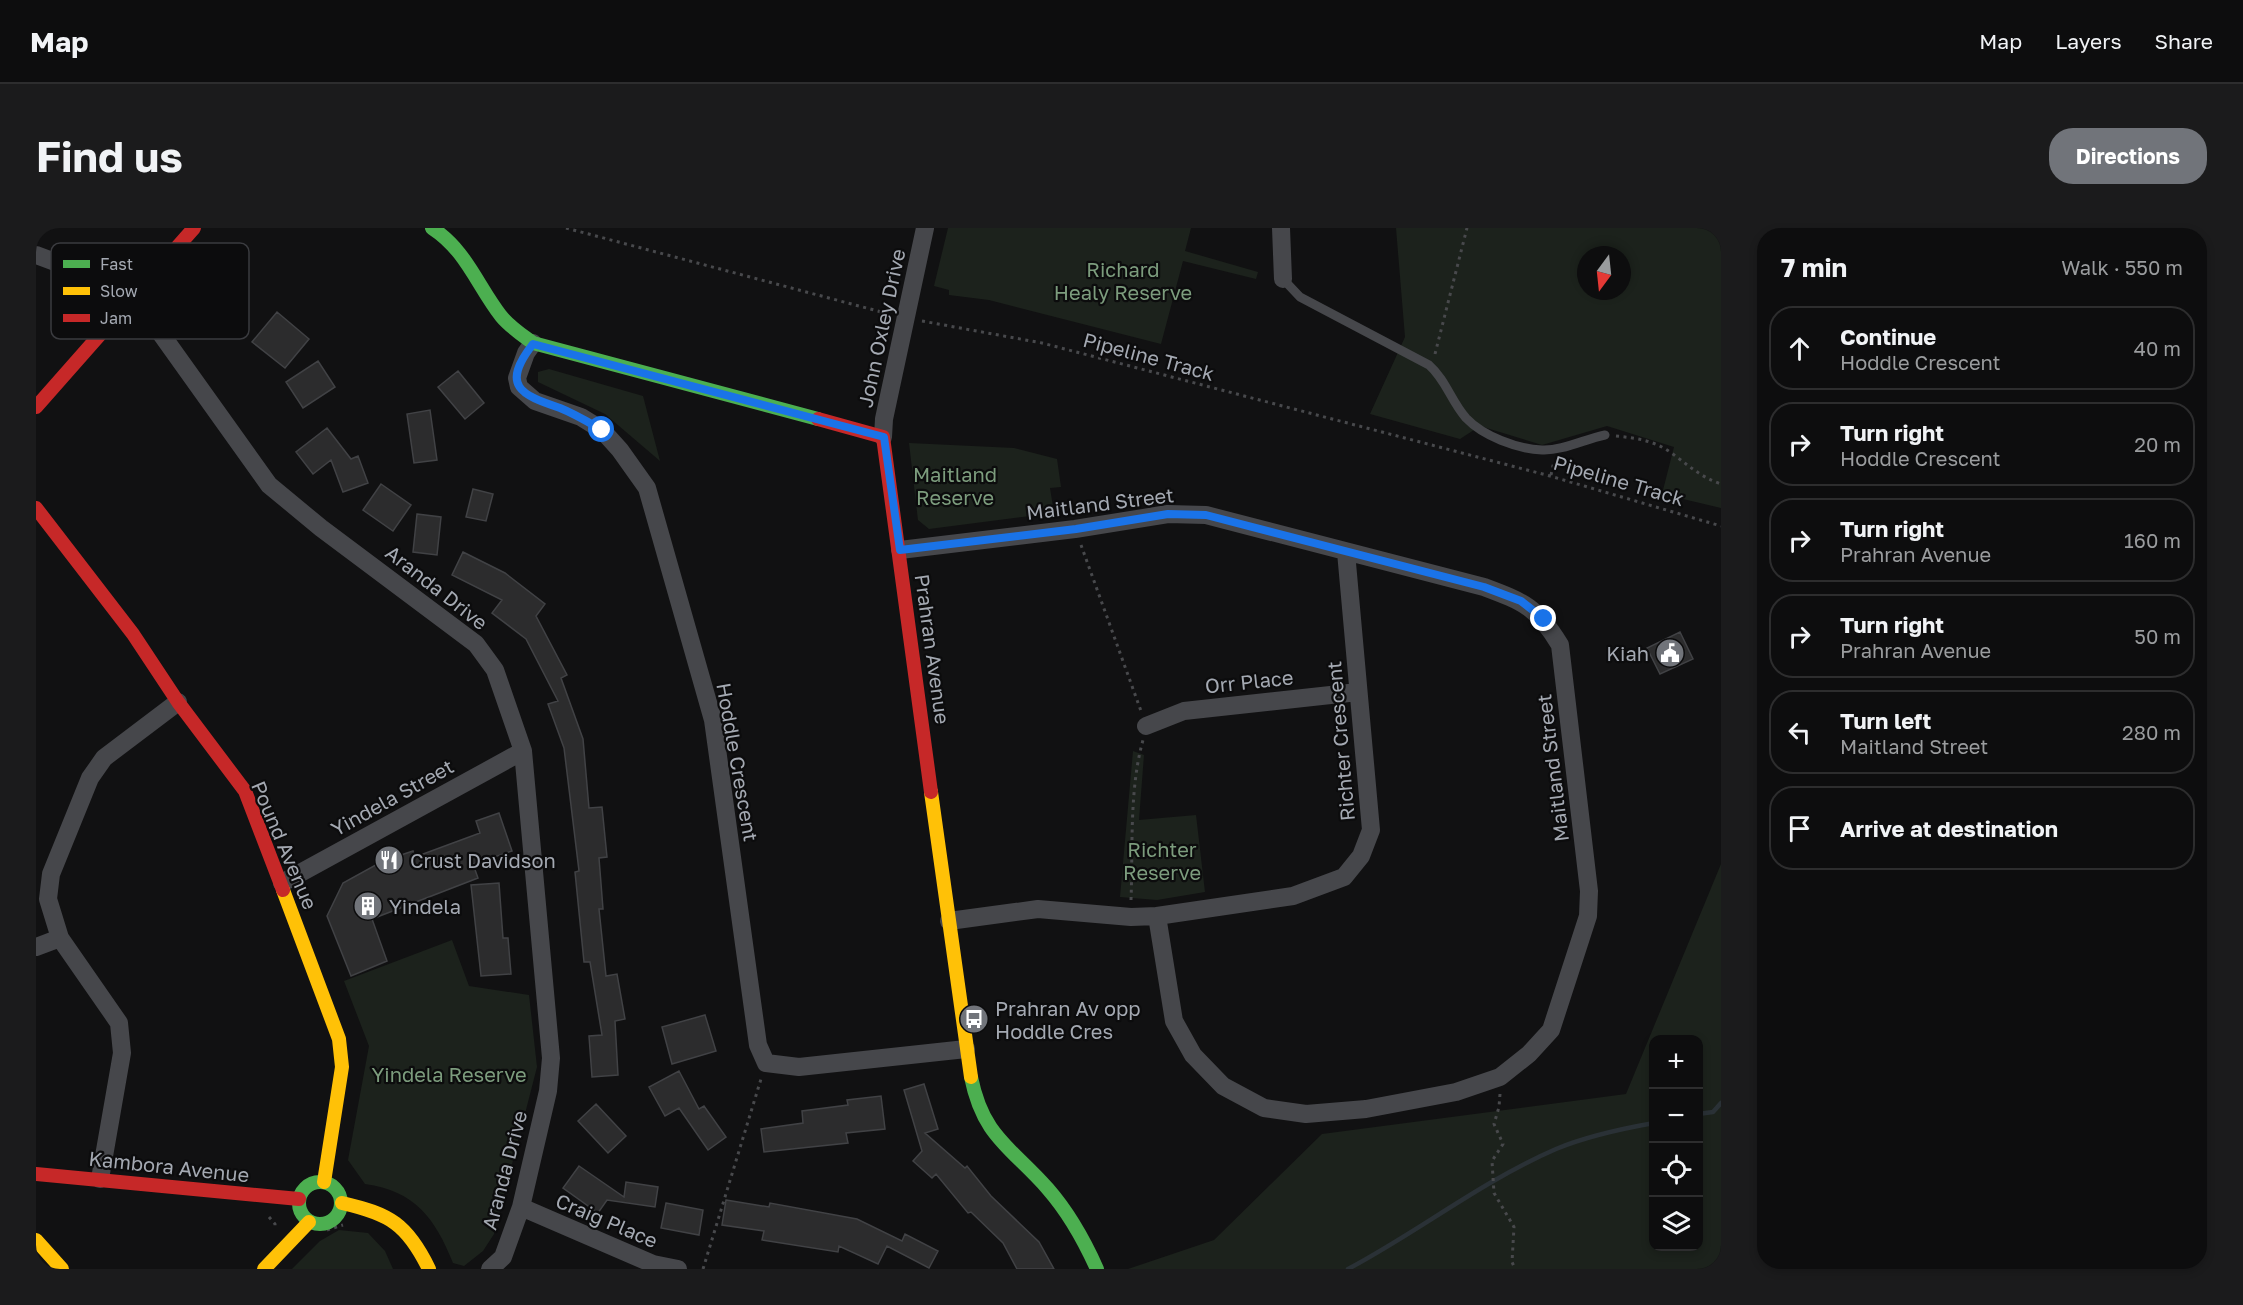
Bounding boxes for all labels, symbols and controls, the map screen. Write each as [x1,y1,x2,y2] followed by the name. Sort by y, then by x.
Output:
[30,25,88,58] text: Map
[1979,28,2022,54] text: Map
[2055,28,2122,54] text: Layers
[2155,28,2213,54] text: Share
[2049,128,2207,184] button: Directions
[36,131,183,181] text: Find us
[51,243,249,339] legend
[1577,246,1631,300] north arrow
[852,247,910,409] street label: John Oxley Drive
[1781,252,1847,283] text: 7 min
[100,254,133,274] text: Fast
[2061,255,2183,279] text: Walk · 550 m
[1054,257,1192,304] park label: Richard Healy Reserve
[100,281,138,301] text: Slow
[100,308,132,328] text: Jam
[1840,323,1936,350] text: Continue
[1081,327,1217,385] street label: Pipeline Track
[1783,332,1816,365] icon: ahead
[2134,336,2181,360] text: 40 m
[1840,350,2001,374] text: Hoddle Crescent
[588,416,614,442] route start
[1840,419,1944,446] text: Turn right
[1783,428,1816,461] icon: right
[2134,432,2181,456] text: 20 m
[1840,446,2001,470] text: Hoddle Crescent
[1551,450,1687,510] street label: Pipeline Track
[913,462,997,509] park label: Maitland Reserve
[1025,482,1175,524] street label: Maitland Street
[1840,515,1944,542] text: Turn right
[1783,524,1816,557] icon: right
[2124,528,2181,552] text: 160 m
[381,540,493,634] street label: Aranda Drive
[1840,542,1991,566] text: Prahran Avenue
[911,573,955,725] street label: Prahran Avenue
[1530,605,1556,631] route end
[1840,611,1944,638] text: Turn right
[1783,620,1816,653] icon: right
[2134,624,2181,648] text: 50 m
[1654,637,1686,669] public building icon: Kiah
[1840,638,1991,662] text: Prahran Avenue
[1606,641,1649,665] place label: Kiah
[1321,660,1359,822] street label: Richter Crescent
[1204,664,1294,698] street label: Orr Place
[712,681,764,843] street label: Hoddle Crescent
[1531,693,1573,843] street label: Maitland Street
[1840,707,1931,734] text: Turn left
[1783,716,1816,749] icon: left
[2122,720,2181,744] text: 280 m
[1840,734,1988,758] text: Maitland Street
[327,753,457,841] street label: Yindela Street
[247,777,323,913] street label: Pound Avenue
[1783,812,1816,845] icon: arrive
[1840,815,2058,842] text: Arrive at destination
[1123,837,1201,884] park label: Richter Reserve
[373,844,405,876] restaurant icon: Crust Davidson
[410,848,556,872] place label: Crust Davidson
[352,890,384,922] building icon: Yindela
[389,894,461,918] place label: Yindela
[995,996,1141,1043] place label: Prahran Av opp Hoddle Cres
[958,1003,990,1035] bus stop icon: Prahran Av opp Hoddle Cres
[1649,1035,1703,1251] map controls
[1649,1035,1703,1089] button: +
[371,1062,527,1086] park label: Yindela Reserve
[1649,1089,1703,1143] button: −
[477,1108,531,1232] street label: Aranda Drive
[1649,1143,1703,1197] button: locate
[87,1146,251,1186] street label: Kambora Avenue
[552,1188,662,1252] street label: Craig Place
[1649,1197,1703,1251] button: layers

